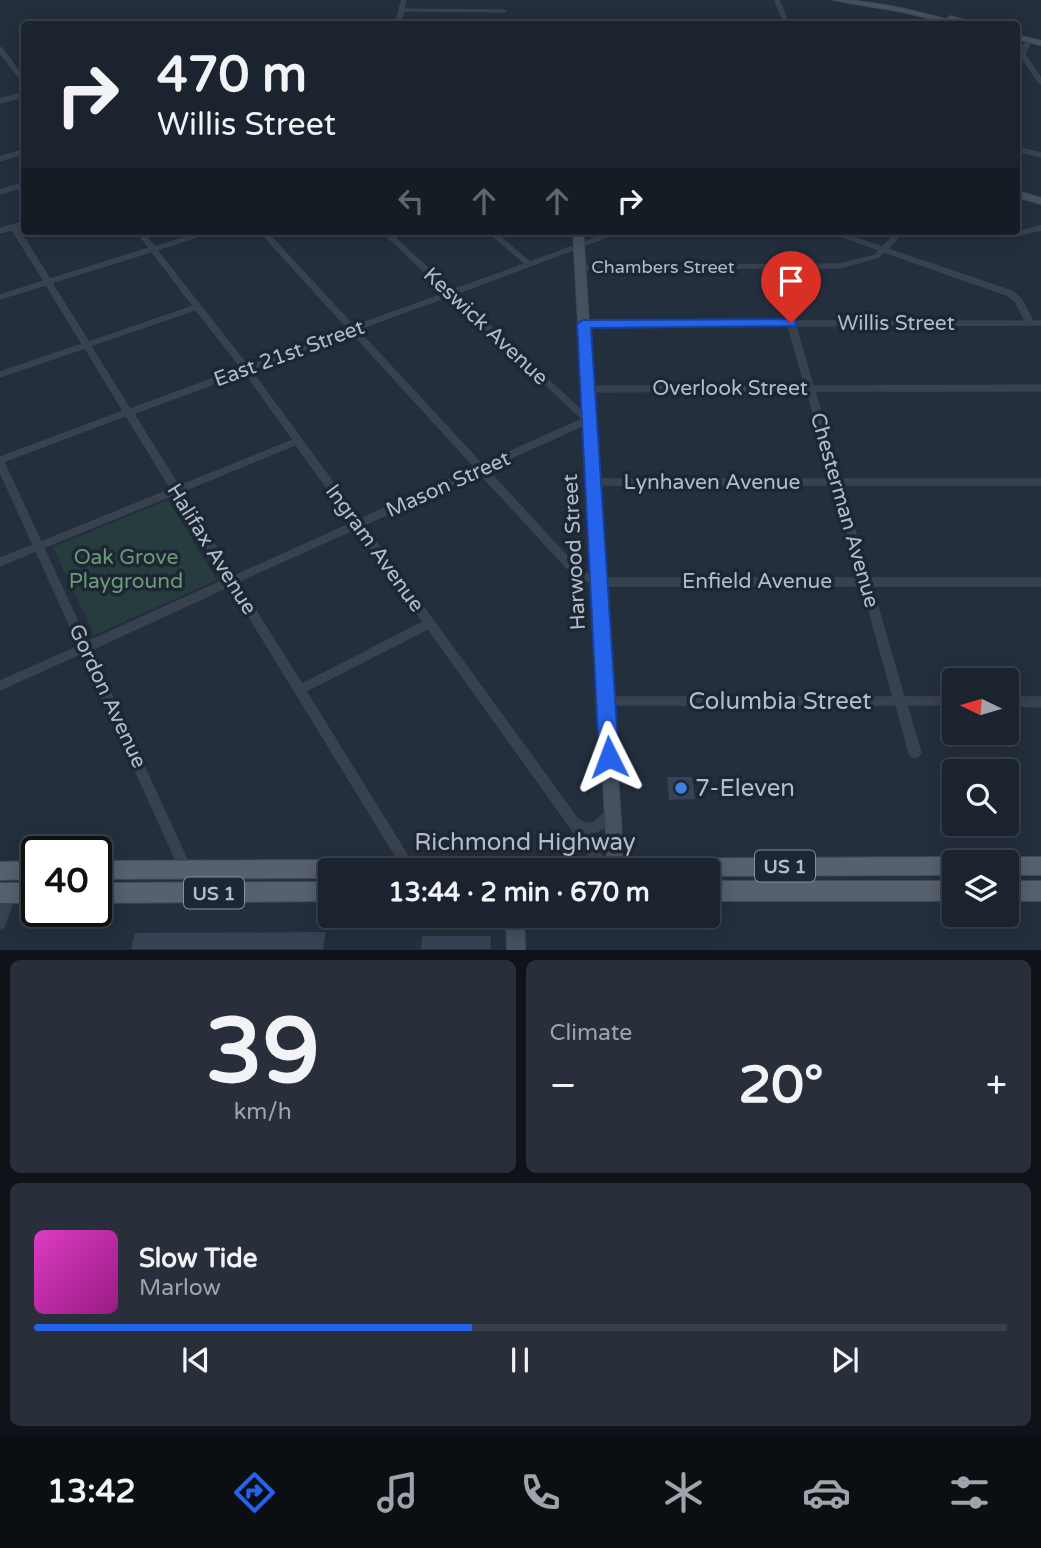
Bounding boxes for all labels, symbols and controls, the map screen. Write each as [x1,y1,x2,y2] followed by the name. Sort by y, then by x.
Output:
[157,46,307,105] text: 470 m
[42,49,133,140] icon: right
[157,106,336,144] text: Willis Street
[392,182,430,220] icon: left
[465,182,503,220] icon: ahead
[538,182,576,220] icon: ahead
[611,182,649,220] icon: right
[761,251,821,323] pin
[591,256,735,278] street label: Chambers Street
[418,262,553,391] street label: Keswick Avenue
[772,262,810,300] icon: arrive
[837,311,955,336] street label: Willis Street
[210,315,368,392] street label: East 21st Street
[652,376,808,401] street label: Overlook Street
[805,410,884,611] street label: Chesterman Avenue
[382,446,514,523] street label: Mason Street
[624,470,801,495] street label: Lynhaven Avenue
[558,473,591,631] street label: Harwood Street
[161,479,262,619] street label: Halifax Avenue
[320,480,429,617] street label: Ingram Avenue
[69,545,183,594] park label: Oak Grove Playground
[682,569,832,594] street label: Enfield Avenue
[63,620,152,772] street label: Gordon Avenue
[942,668,1018,746] north arrow
[942,668,1019,927] map controls
[689,687,871,716] street label: Columbia Street
[572,720,646,794] position arrow
[942,759,1019,836] button: search
[695,774,795,803] place label: 7-Eleven
[673,780,689,796] marker: 7-Eleven
[414,828,636,857] street label: Richmond Highway
[21,836,112,927] speed limit sign: 40
[755,850,815,881] road number: US 1
[942,850,1019,927] button: layers
[388,877,650,908] text: 13:44 · 2 min · 670 m
[184,878,244,908] road number: US 1
[206,997,320,1107] text: 39
[550,1019,632,1047] text: Climate
[739,1054,824,1117] text: 20°
[550,1063,577,1109] text: −
[986,1063,1007,1109] text: +
[234,1098,292,1126] text: km/h
[139,1243,257,1274] text: Slow Tide
[139,1274,221,1302] text: Marlow
[177,1341,215,1379] icon: previous
[501,1341,539,1379] icon: pause
[826,1341,864,1379] icon: next
[230,1468,279,1517] icon: directions
[373,1468,422,1517] icon: music
[516,1468,565,1517] icon: phone
[659,1468,708,1517] icon: climate
[802,1468,851,1517] icon: car
[945,1468,994,1517] icon: filters
[47,1473,136,1511] text: 13:42

